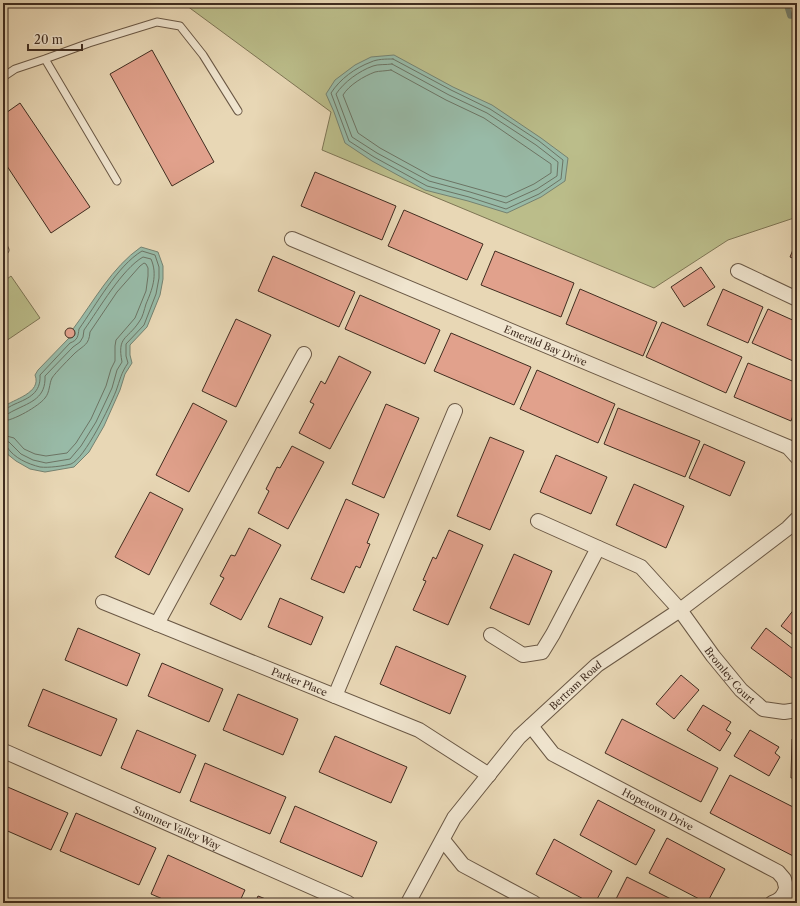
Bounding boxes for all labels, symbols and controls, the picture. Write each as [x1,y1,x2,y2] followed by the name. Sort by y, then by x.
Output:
[28,26,82,52] scale bar
[34,32,63,47] text: 20 m
[502,322,590,369] street label: Emerald Bay Drive
[702,644,758,706] street label: Bromley Court
[546,658,604,712] street label: Bertram Road
[270,664,330,699] street label: Parker Place
[620,785,696,833] street label: Hopetown Drive
[131,803,223,853] street label: Summer Valley Way

